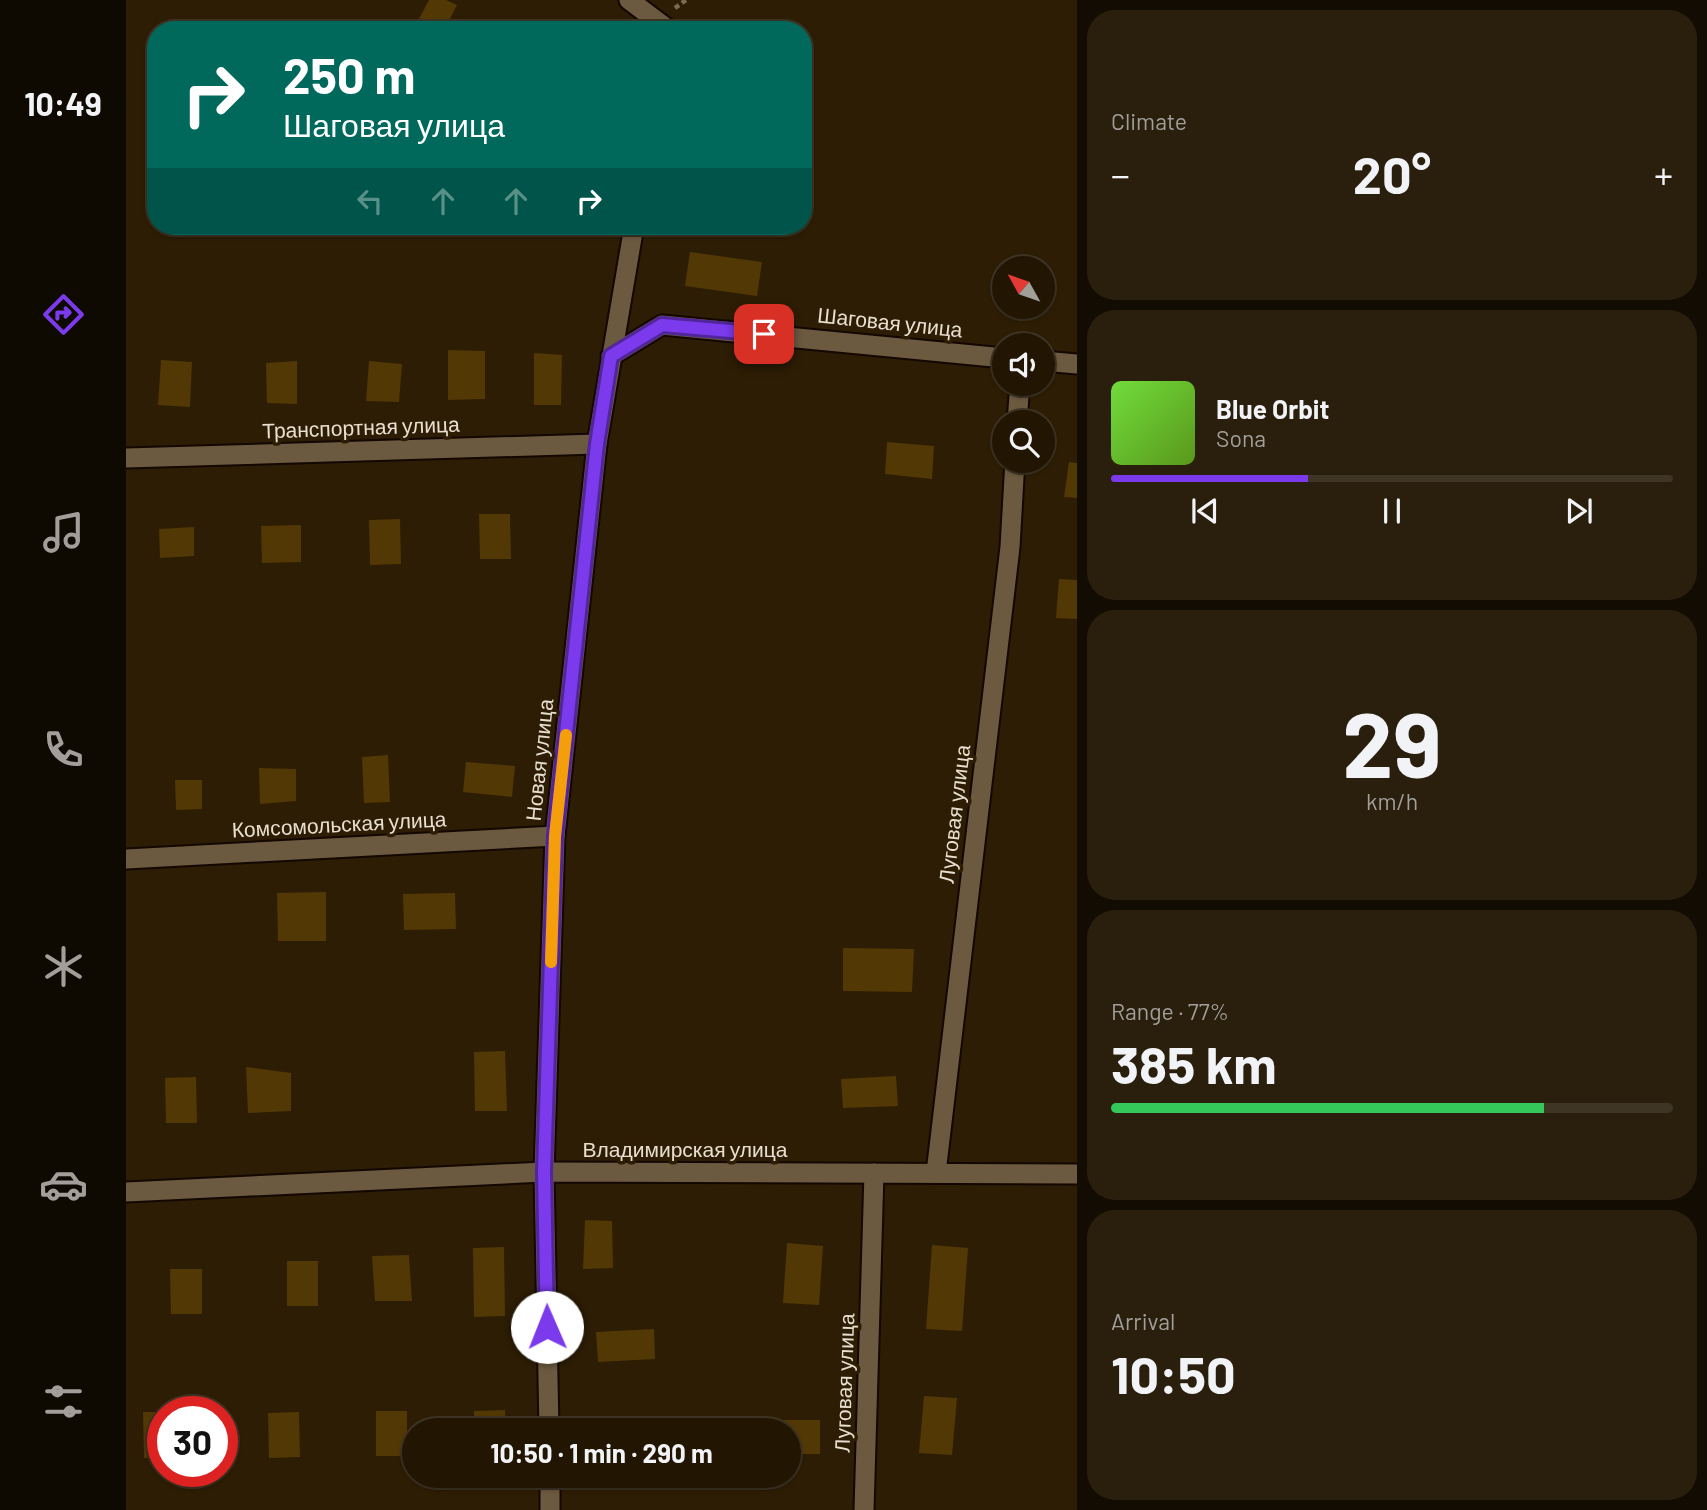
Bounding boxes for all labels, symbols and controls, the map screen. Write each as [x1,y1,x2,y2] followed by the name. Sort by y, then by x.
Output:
[283,45,416,104] text: 250 m
[168,49,259,140] icon: right
[24,84,102,122] text: 10:49
[283,105,505,143] text: Шаговая улица
[1111,107,1187,135] text: Climate
[1353,142,1431,204] text: 20°
[1111,151,1130,197] text: −
[1654,151,1673,197] text: +
[351,182,389,220] icon: left
[424,182,462,220] icon: ahead
[497,182,535,220] icon: ahead
[570,182,608,220] icon: right
[992,256,1055,318] north arrow
[992,256,1055,473] map controls
[39,290,88,339] icon: directions
[816,301,964,342] street label: Шаговая улица
[734,304,794,364] pin
[745,315,783,353] icon: arrive
[992,333,1055,396] button: sound
[1216,393,1329,424] text: Blue Orbit
[992,410,1055,473] button: search
[262,411,460,442] street label: Транспортная улица
[1216,424,1266,452] text: Sona
[1186,492,1224,530] icon: previous
[1373,492,1411,530] icon: pause
[1560,492,1598,530] icon: next
[39,508,88,557] icon: music
[1342,687,1442,796] text: 29
[520,697,557,822] street label: Новая улица
[39,725,88,774] icon: phone
[933,743,974,884] street label: Луговая улица
[1366,787,1418,815] text: km/h
[231,805,447,842] street label: Комсомольская улица
[39,942,88,991] icon: climate
[1111,997,1229,1025] text: Range · 77%
[1111,1032,1277,1094] text: 385 km
[583,1136,788,1161] street label: Владимирская улица
[39,1160,88,1209] icon: car
[510,1290,584,1364] position arrow
[1111,1307,1175,1335] text: Arrival
[829,1313,858,1453] street label: Луговая улица
[1111,1342,1236,1404] text: 10:50
[39,1377,88,1426] icon: filters
[147,1396,238,1487] speed limit sign: 30
[490,1437,713,1468] text: 10:50 · 1 min · 290 m

